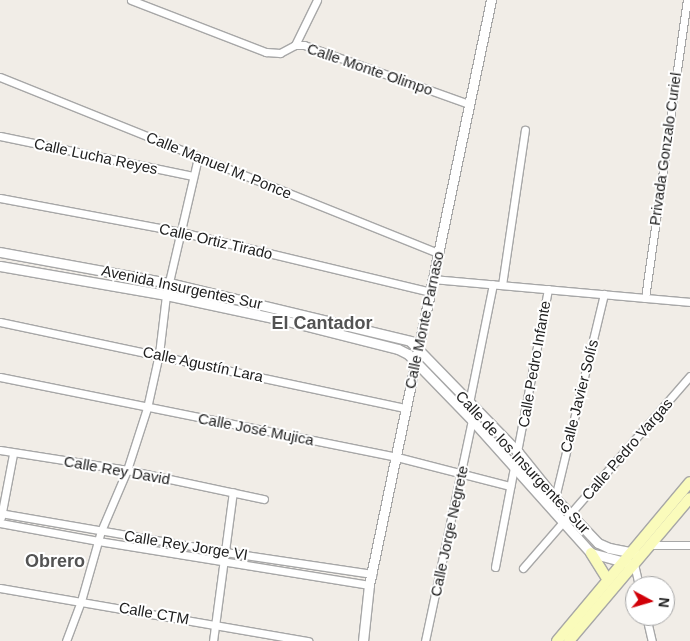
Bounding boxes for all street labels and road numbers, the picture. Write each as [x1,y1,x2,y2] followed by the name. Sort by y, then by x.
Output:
[305,39,435,99] street label: Calle Monte Olimpo
[645,71,685,227] street label: Privada Gonzalo Curiel
[144,128,294,202] street label: Calle Manuel M. Ponce
[33,134,159,178] street label: Calle Lucha Reyes
[157,219,275,263] street label: Calle Ortiz Tirado
[401,250,447,390] street label: Calle Monte Parnaso
[100,261,264,313] street label: Avenida Insurgentes Sur
[514,299,554,429] street label: Calle Pedro Infante
[556,338,602,454] street label: Calle Javier Solís
[141,342,265,386] street label: Calle Agustín Lara
[452,387,594,537] street label: Calle de los Insurgentes Sur
[578,394,676,504] street label: Calle Pedro Vargas
[197,409,315,449] street label: Calle José Mujica
[62,452,172,488] street label: Calle Rey David
[426,464,472,598] street label: Calle Jorge Negrete
[123,526,249,564] street label: Calle Rey Jorge VI
[118,598,190,628] street label: Calle CTM

